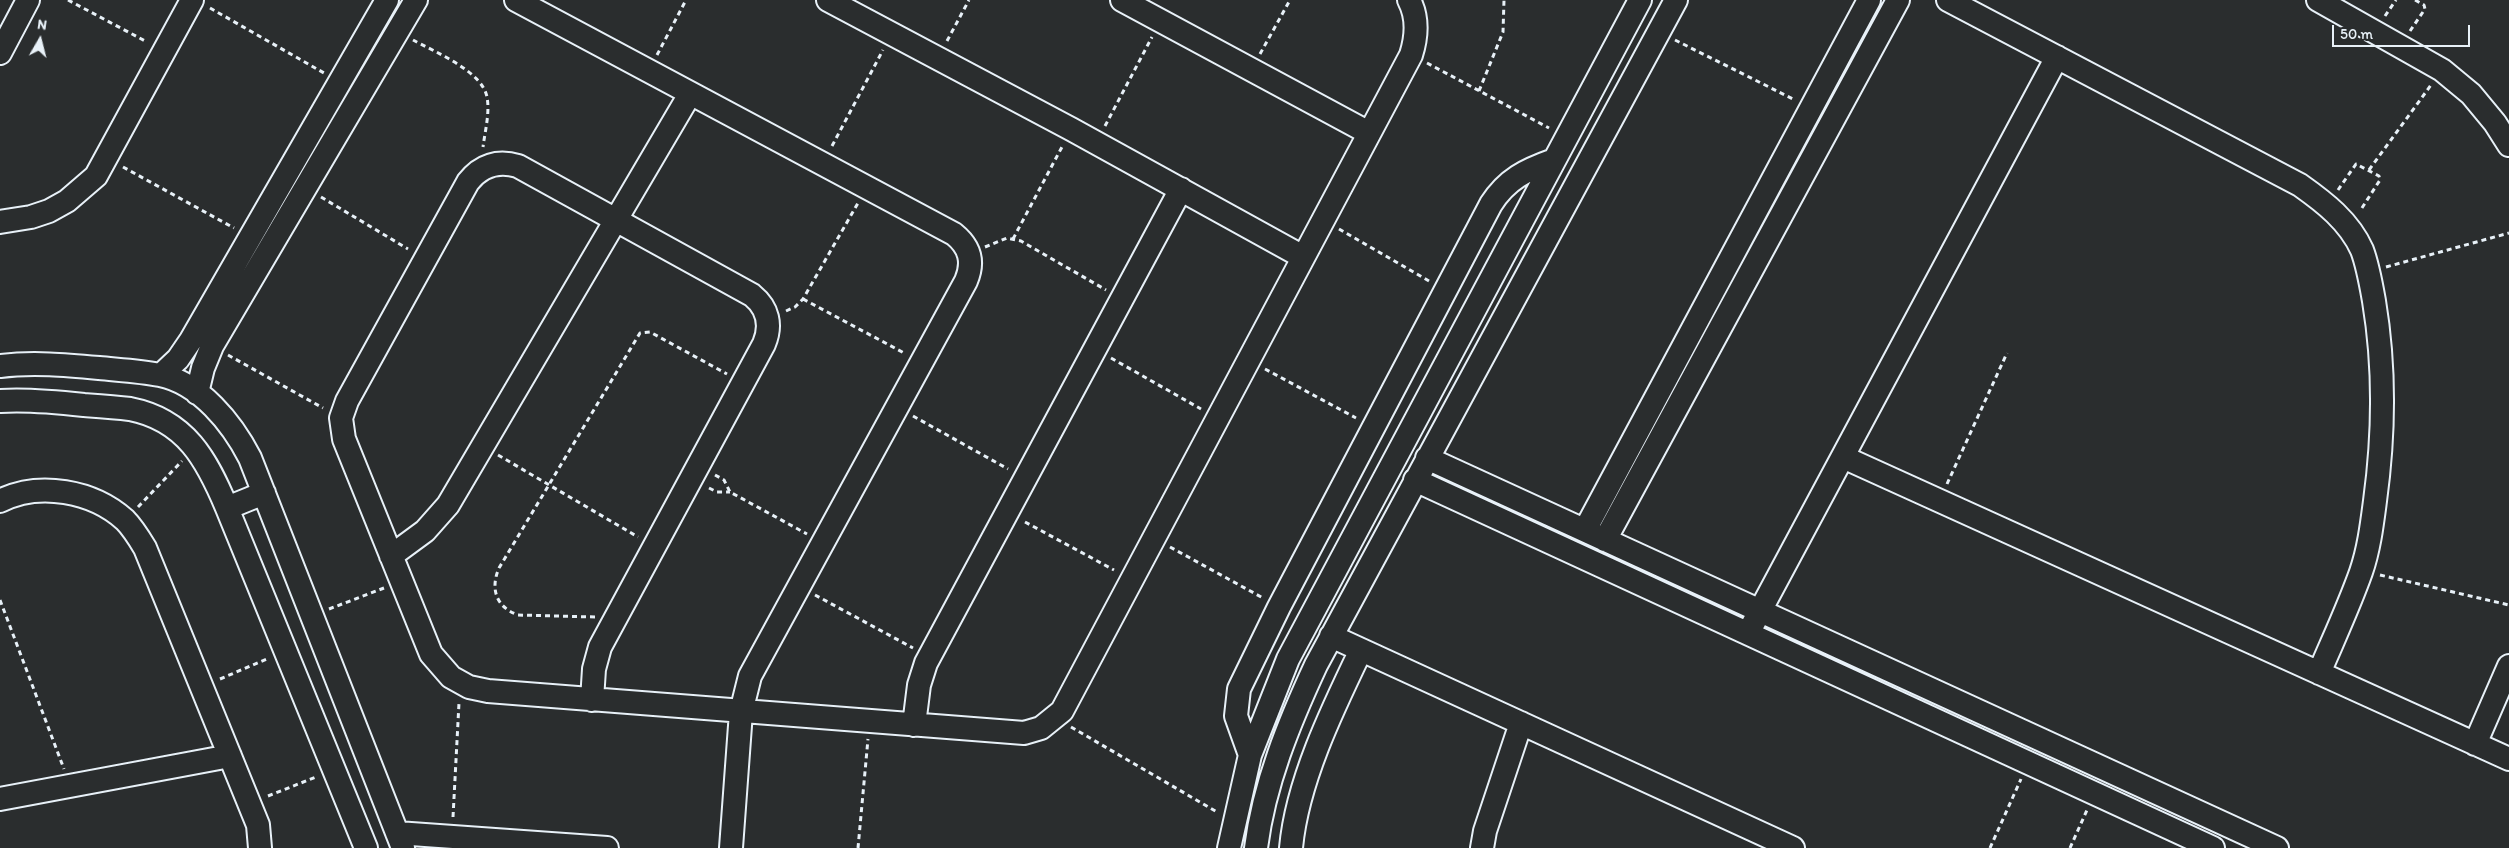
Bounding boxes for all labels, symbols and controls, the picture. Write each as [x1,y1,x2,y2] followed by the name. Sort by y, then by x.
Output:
[15,15,65,65] north arrow
[2334,15,2472,47] scale bar
[36,16,48,34] text: N
[2340,25,2373,43] text: 50 m

